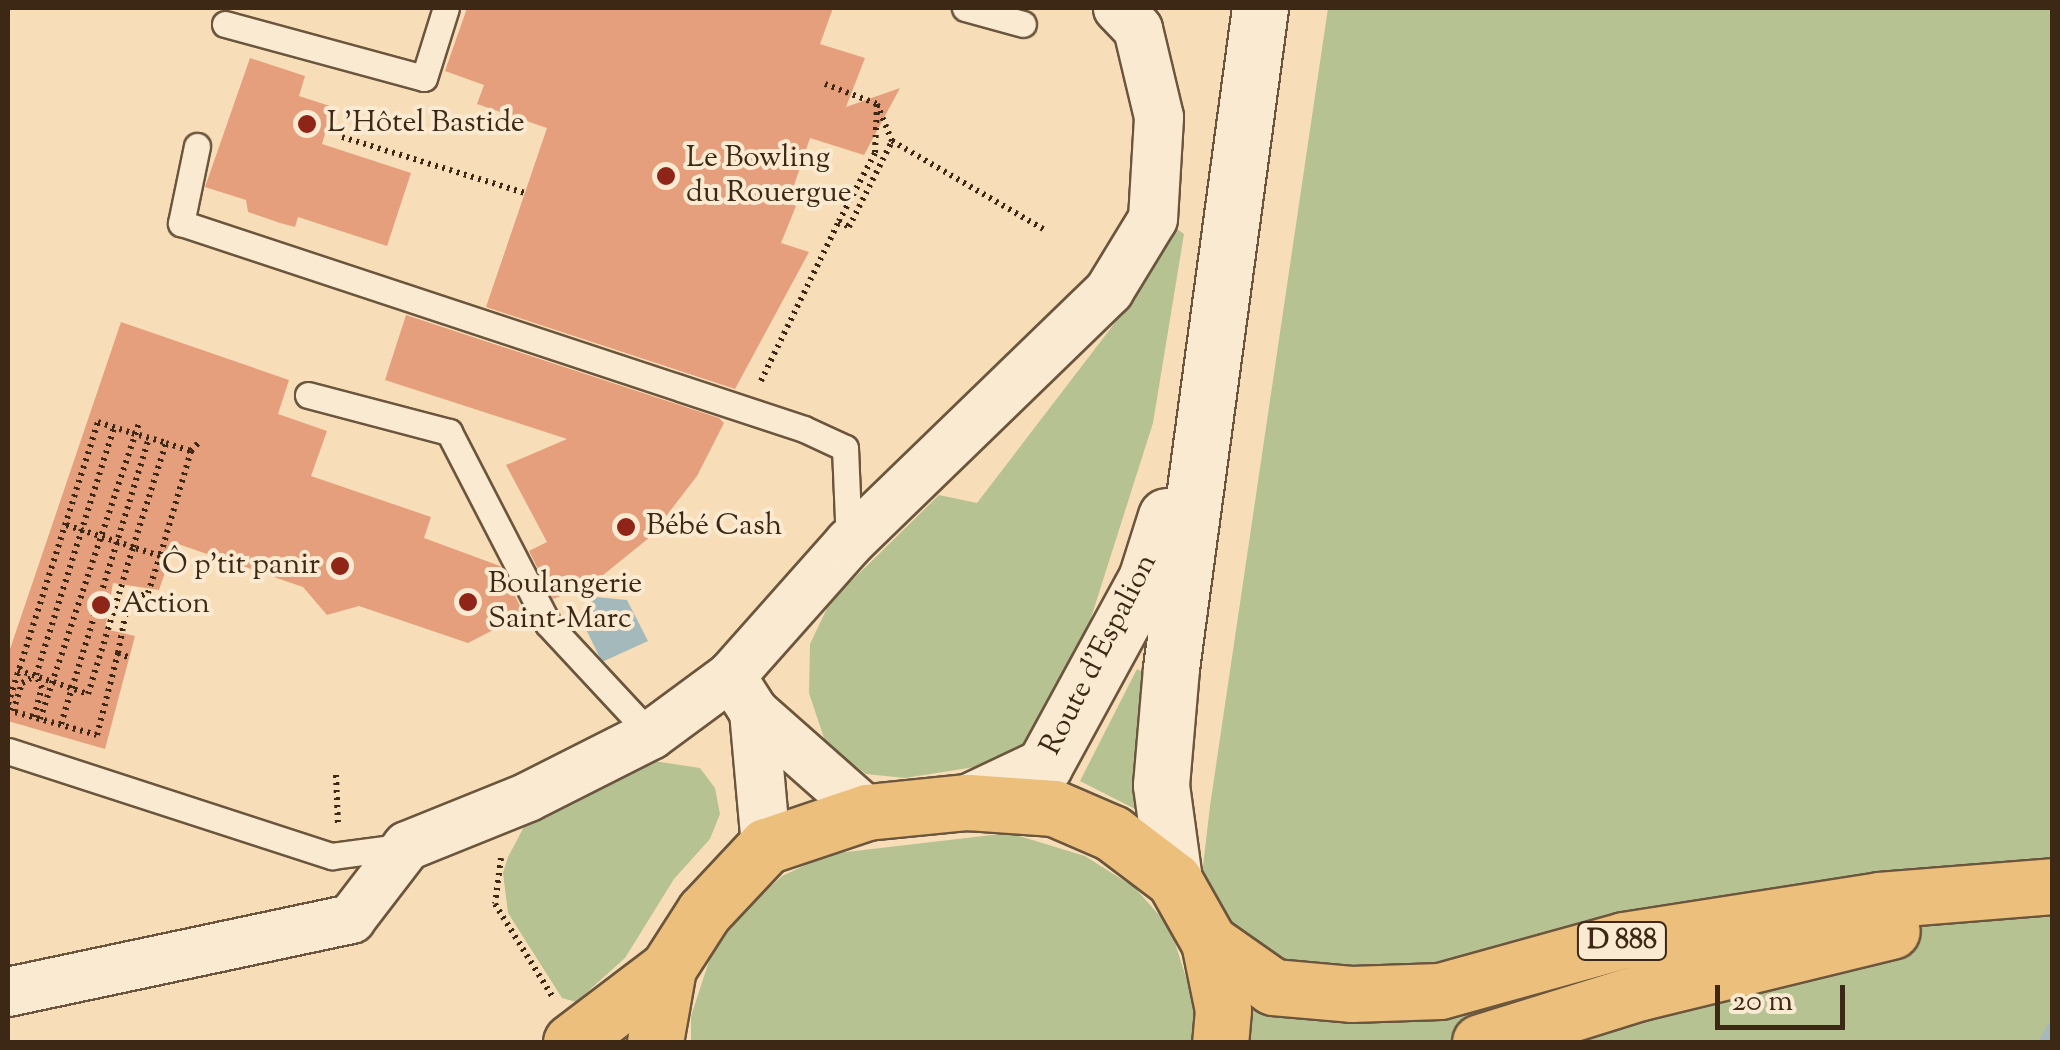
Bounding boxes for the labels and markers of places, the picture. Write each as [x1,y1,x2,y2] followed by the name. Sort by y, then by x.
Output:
[327,106,525,142] place label: L’Hôtel Bastide
[296,113,318,135] marker: L’Hôtel Bastide
[686,141,852,212] place label: Le Bowling du Rouergue
[655,165,677,187] marker: Le Bowling du Rouergue
[646,509,782,545] place label: Bébé Cash
[615,516,637,538] marker: Bébé Cash
[162,548,320,584] place label: Ô p'tit panir
[329,555,351,577] marker: Ô p'tit panir
[488,567,642,638] place label: Boulangerie Saint-Marc
[121,587,210,623] place label: Action
[457,591,479,613] marker: Boulangerie Saint-Marc
[90,594,112,616] marker: Action

